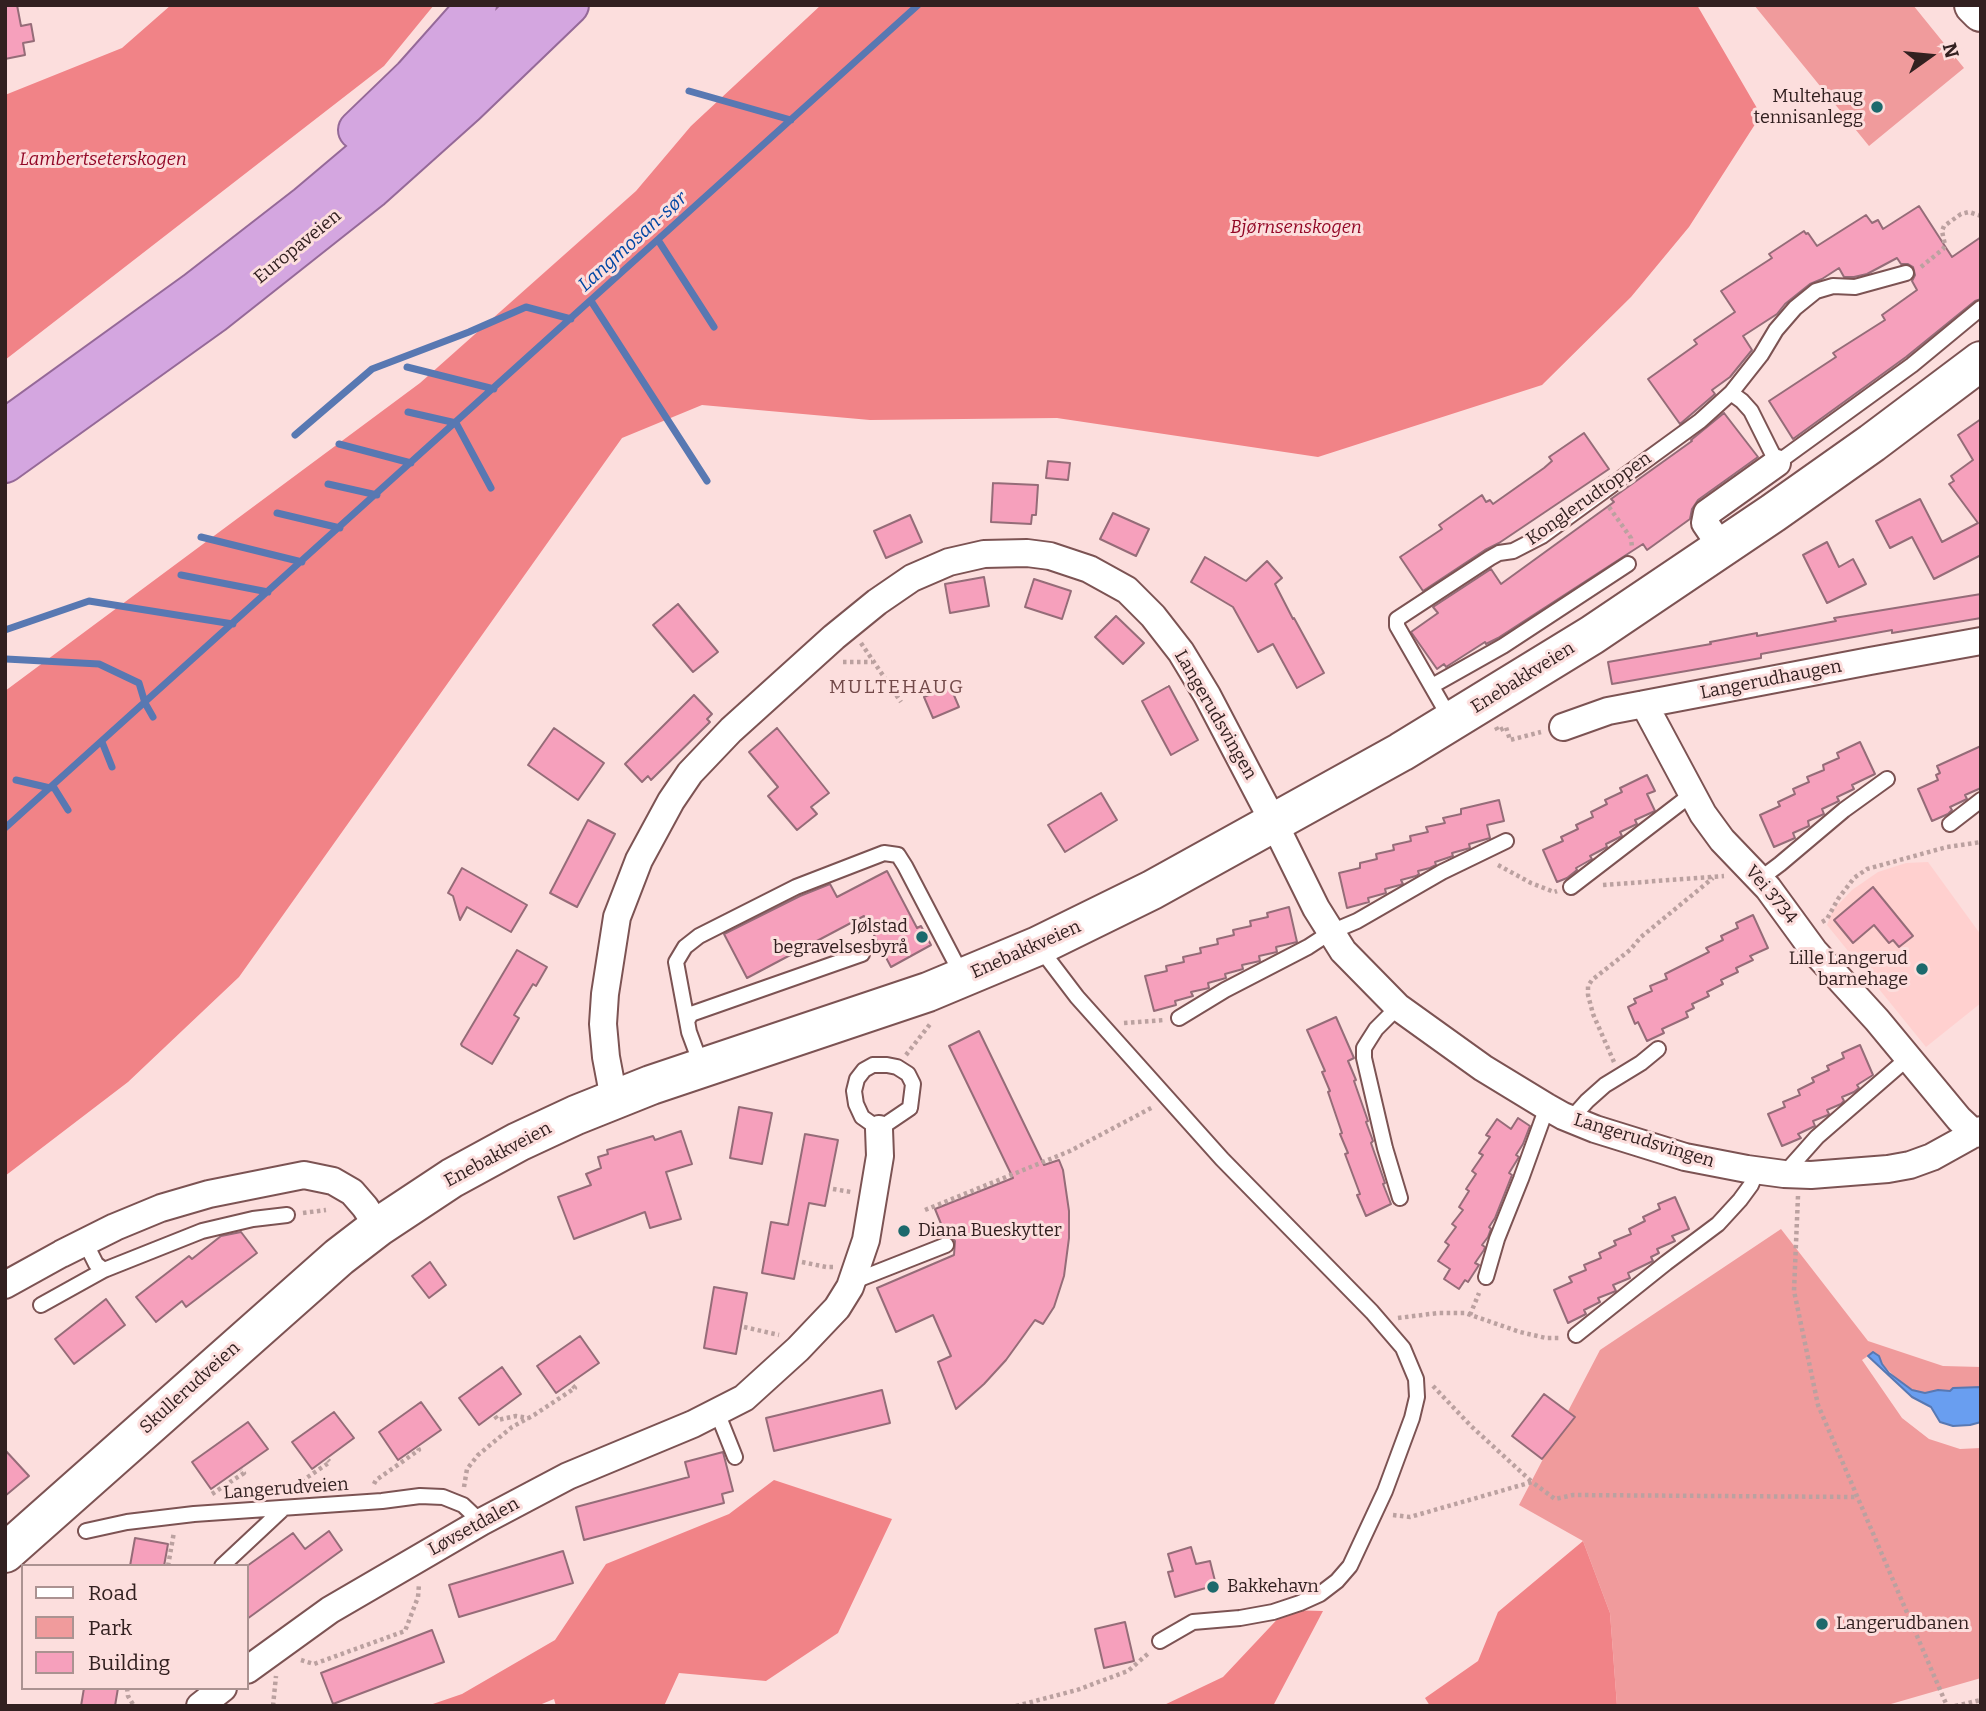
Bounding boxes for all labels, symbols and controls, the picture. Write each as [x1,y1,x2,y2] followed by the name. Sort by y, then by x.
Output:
[1895,21,1965,91] north arrow
[1938,40,1964,60] text: N
[1754,86,1863,128] place label: Multehaug tennisanlegg
[1869,99,1885,115] marker: Multehaug tennisanlegg
[19,149,187,171] park label: Lambertseterskogen
[574,187,692,297] water label: Langmosan-sør
[250,205,346,289] street label: Europaveien
[1230,217,1362,239] park label: Bjørnsenskogen
[1522,448,1656,550] street label: Konglerudtoppen
[1467,638,1579,718] street label: Enebakkveien
[1169,646,1261,784] street label: Langerudsvingen
[1698,656,1844,704] street label: Langerudhaugen
[830,677,964,699] district label: MULTEHAUG
[1740,861,1802,929] street label: Vei 3734
[773,916,908,958] place label: Jølstad begravelsesbyrå
[968,916,1084,984] street label: Enebakkveien
[914,929,930,945] marker: Jølstad begravelsesbyrå
[1789,948,1908,990] place label: Lille Langerud barnehage
[1914,961,1930,977] marker: Lille Langerud barnehage
[1571,1109,1717,1173] street label: Langerudsvingen
[441,1118,555,1192] street label: Enebakkveien
[918,1220,1062,1242] place label: Diana Bueskytter
[896,1223,912,1239] marker: Diana Bueskytter
[136,1337,244,1439] street label: Skullerudveien
[223,1474,349,1504] street label: Langerudveien
[425,1493,523,1561] street label: Løvsetdalen
[21,1564,248,1690] legend
[1227,1576,1319,1598] place label: Bakkehavn
[1205,1579,1221,1595] marker: Bakkehavn
[88,1580,137,1606] text: Road
[1836,1613,1969,1635] place label: Langerudbanen
[88,1615,132,1641] text: Park
[1814,1616,1830,1632] marker: Langerudbanen
[88,1650,170,1676] text: Building

